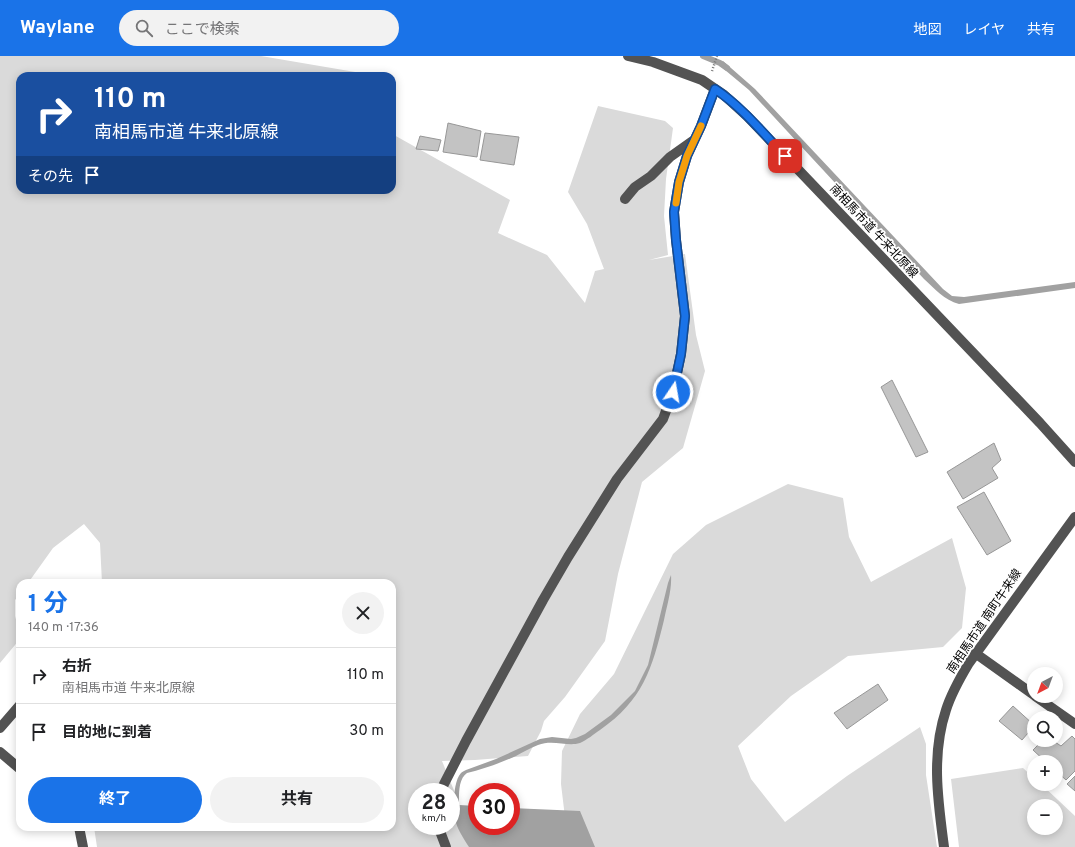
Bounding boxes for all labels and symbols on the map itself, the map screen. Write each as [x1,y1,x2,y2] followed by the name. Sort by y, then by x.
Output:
[768,139,802,173] pin
[826,181,921,282] street label: 南相馬市道 牛来北原線
[652,371,694,413] position arrow
[944,566,1026,677] street label: 南相馬市道 南町牛来線
[1027,667,1063,703] north arrow
[468,783,520,835] speed limit sign: 30

